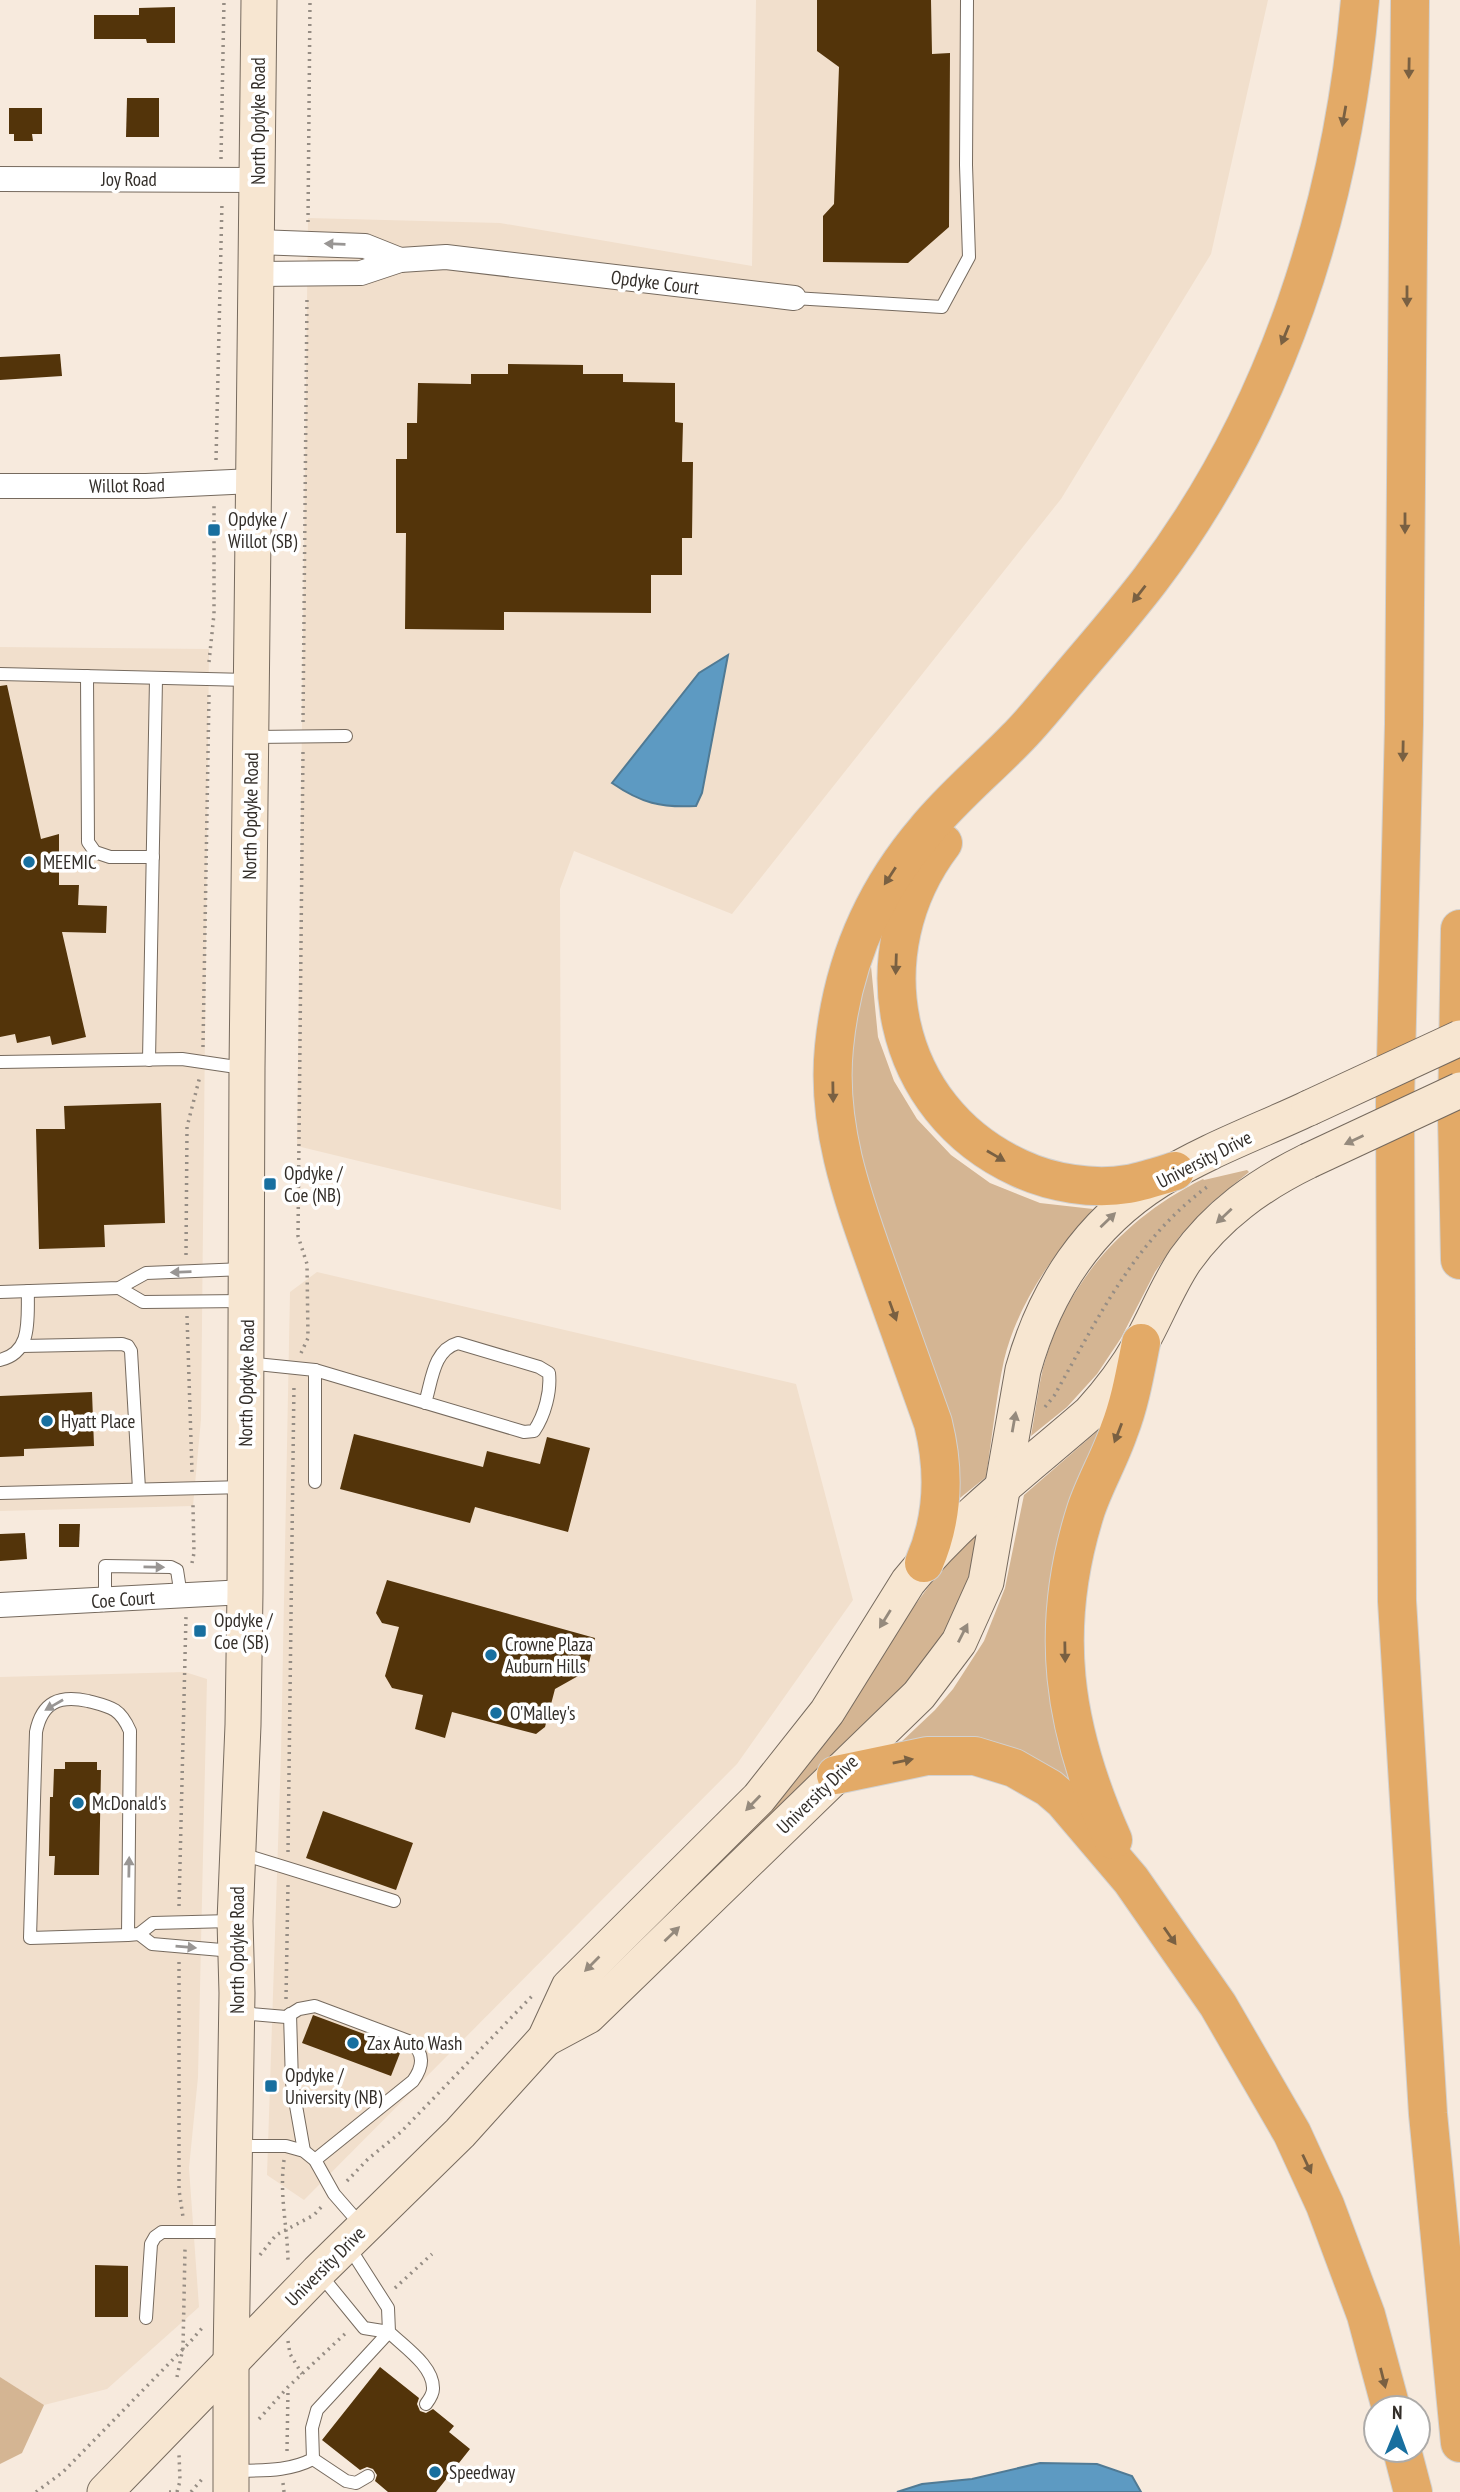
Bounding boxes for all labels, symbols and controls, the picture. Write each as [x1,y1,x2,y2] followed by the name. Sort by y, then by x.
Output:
[246,57,270,185] street label: North Opdyke Road
[1403,57,1415,79] one-way arrow
[1338,105,1349,127] one-way arrow
[100,167,157,191] street label: Joy Road
[324,239,346,250] one-way arrow
[610,265,701,299] street label: Opdyke Court
[1401,285,1413,307] one-way arrow
[1280,325,1291,346] one-way arrow
[89,472,165,498] street label: Willot Road
[228,507,298,553] place label: Opdyke / Willot (SB)
[1399,512,1411,534] one-way arrow
[206,522,222,538] marker: Opdyke / Willot (SB)
[1133,585,1147,603] one-way arrow
[1398,740,1409,762] one-way arrow
[237,752,263,880] street label: North Opdyke Road
[43,850,97,874] place label: MEEMIC
[21,854,37,870] marker: MEEMIC
[884,866,897,886] one-way arrow
[891,954,902,976] one-way arrow
[827,1082,839,1104] one-way arrow
[1152,1125,1256,1193] street label: University Drive
[1344,1134,1364,1145] one-way arrow
[987,1150,1006,1162] one-way arrow
[284,1161,344,1207] place label: Opdyke / Coe (NB)
[262,1176,278,1192] marker: Opdyke / Coe (NB)
[1216,1207,1233,1224] one-way arrow
[1099,1212,1117,1228] one-way arrow
[170,1266,192,1277] one-way arrow
[888,1300,899,1321] one-way arrow
[233,1319,259,1447] street label: North Opdyke Road
[61,1409,135,1433] place label: Hyatt Place
[1009,1411,1020,1433] one-way arrow
[39,1413,55,1429] marker: Hyatt Place
[1112,1423,1123,1444] one-way arrow
[144,1561,166,1572] one-way arrow
[90,1585,156,1613] street label: Coe Court
[214,1608,274,1654] place label: Opdyke / Coe (SB)
[879,1609,892,1629] one-way arrow
[192,1623,208,1639] marker: Opdyke / Coe (SB)
[957,1623,968,1643] one-way arrow
[505,1632,593,1678] place label: Crowne Plaza Auburn Hills
[1059,1641,1071,1663] one-way arrow
[483,1647,499,1663] marker: Crowne Plaza Auburn Hills
[44,1699,63,1711] one-way arrow
[510,1701,575,1725] place label: O'Malley's
[488,1705,504,1721] marker: O'Malley's
[771,1749,863,1839] street label: University Drive
[892,1755,914,1766] one-way arrow
[92,1791,167,1815] place label: McDonald's
[745,1794,761,1811] one-way arrow
[70,1795,86,1811] marker: McDonald's
[123,1855,135,1877] one-way arrow
[225,1886,249,2014] street label: North Opdyke Road
[663,1927,680,1943] one-way arrow
[1163,1927,1177,1945] one-way arrow
[175,1942,197,1953] one-way arrow
[584,1956,600,1972] one-way arrow
[367,2031,462,2055] place label: Zax Auto Wash
[345,2035,361,2051] marker: Zax Auto Wash
[285,2063,383,2109] place label: Opdyke / University (NB)
[263,2078,279,2094] marker: Opdyke / University (NB)
[1301,2154,1313,2174] one-way arrow
[280,2221,370,2311] street label: University Drive
[1378,2367,1389,2389] one-way arrow
[1362,2394,1432,2464] north arrow
[1392,2400,1403,2424] text: N
[449,2460,516,2484] place label: Speedway
[427,2464,443,2480] marker: Speedway

